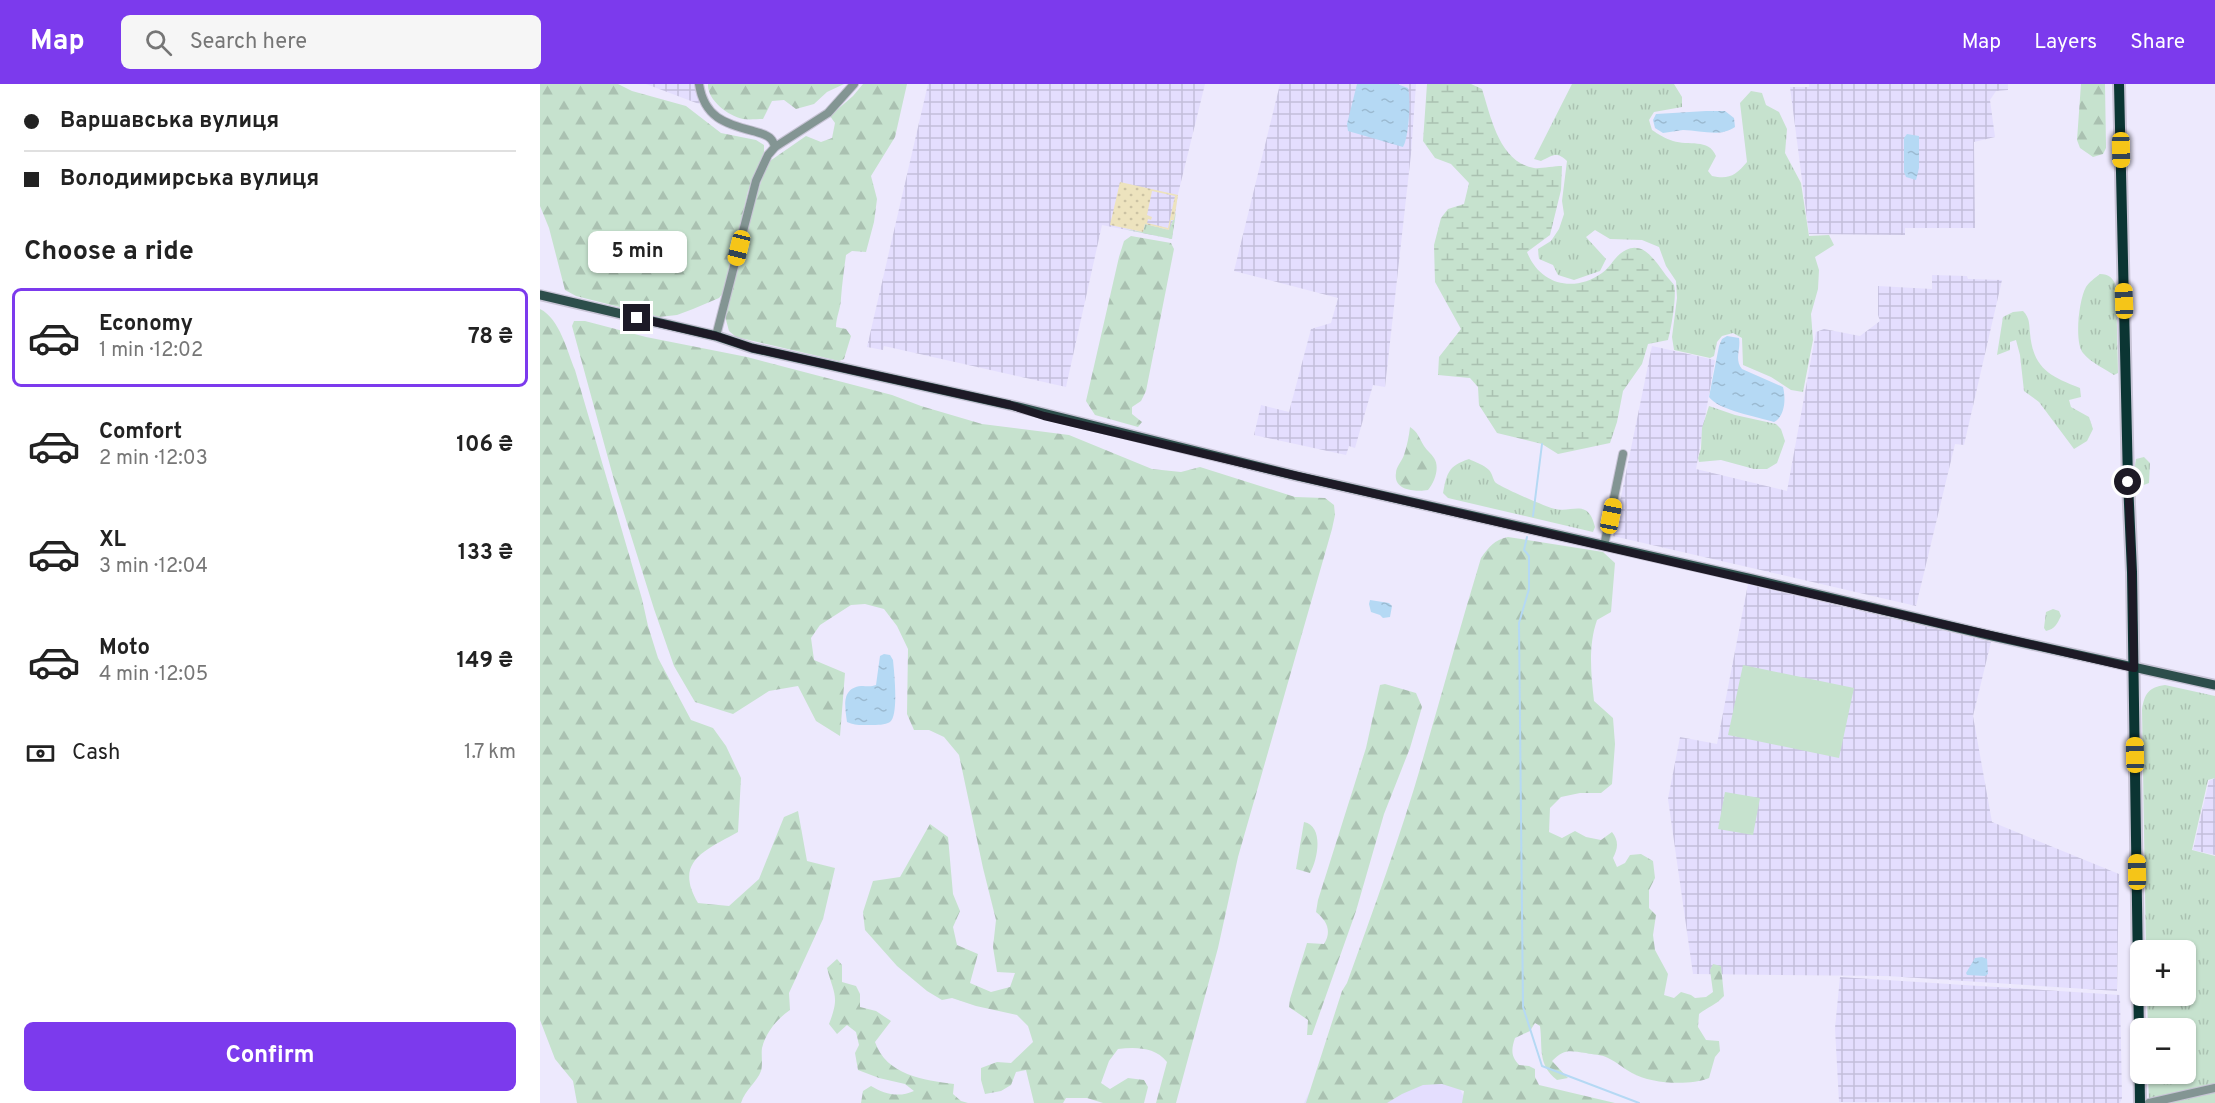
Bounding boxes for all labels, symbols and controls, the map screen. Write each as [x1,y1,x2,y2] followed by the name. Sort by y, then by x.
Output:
[121,15,541,69] search box
[30,24,85,60] text: Map
[142,26,175,59] icon: search
[190,29,307,56] text: Search here
[1962,29,2001,56] text: Map
[2034,29,2097,56] text: Layers
[2130,29,2185,56] text: Share
[60,108,279,135] text: Варшавська вулиця
[2112,132,2130,168] car
[60,166,319,193] text: Володимирська вулиця
[726,228,752,268] car
[588,231,686,273] callout: 5 min
[24,235,194,269] text: Choose a ride
[611,239,664,265] text: 5 min
[2114,283,2134,319] car
[623,304,650,331] route end
[27,311,81,365] icon: car
[99,311,193,338] text: Economy
[468,324,513,351] text: 78 ₴
[99,338,203,364] text: 1 min · 12:02
[27,419,81,473] icon: car
[99,419,182,446] text: Comfort
[456,432,513,459] text: 106 ₴
[99,446,208,472] text: 2 min · 12:03
[2114,468,2141,495] route start
[1599,497,1623,535] car
[27,527,81,581] icon: car
[99,527,126,554] text: XL
[458,540,513,567] text: 133 ₴
[99,554,208,580] text: 3 min · 12:04
[27,635,81,689] icon: car
[99,635,150,662] text: Moto
[457,648,513,675] text: 149 ₴
[99,662,208,688] text: 4 min · 12:05
[24,737,57,770] icon: cash
[2126,737,2144,773] car
[72,740,121,767] text: Cash
[464,740,516,766] text: 1.7 km
[2128,854,2146,890] car
[2130,940,2196,1084] map controls
[2130,940,2196,1006] button: +
[2130,1018,2196,1084] button: −
[24,1022,516,1091] button: Confirm

